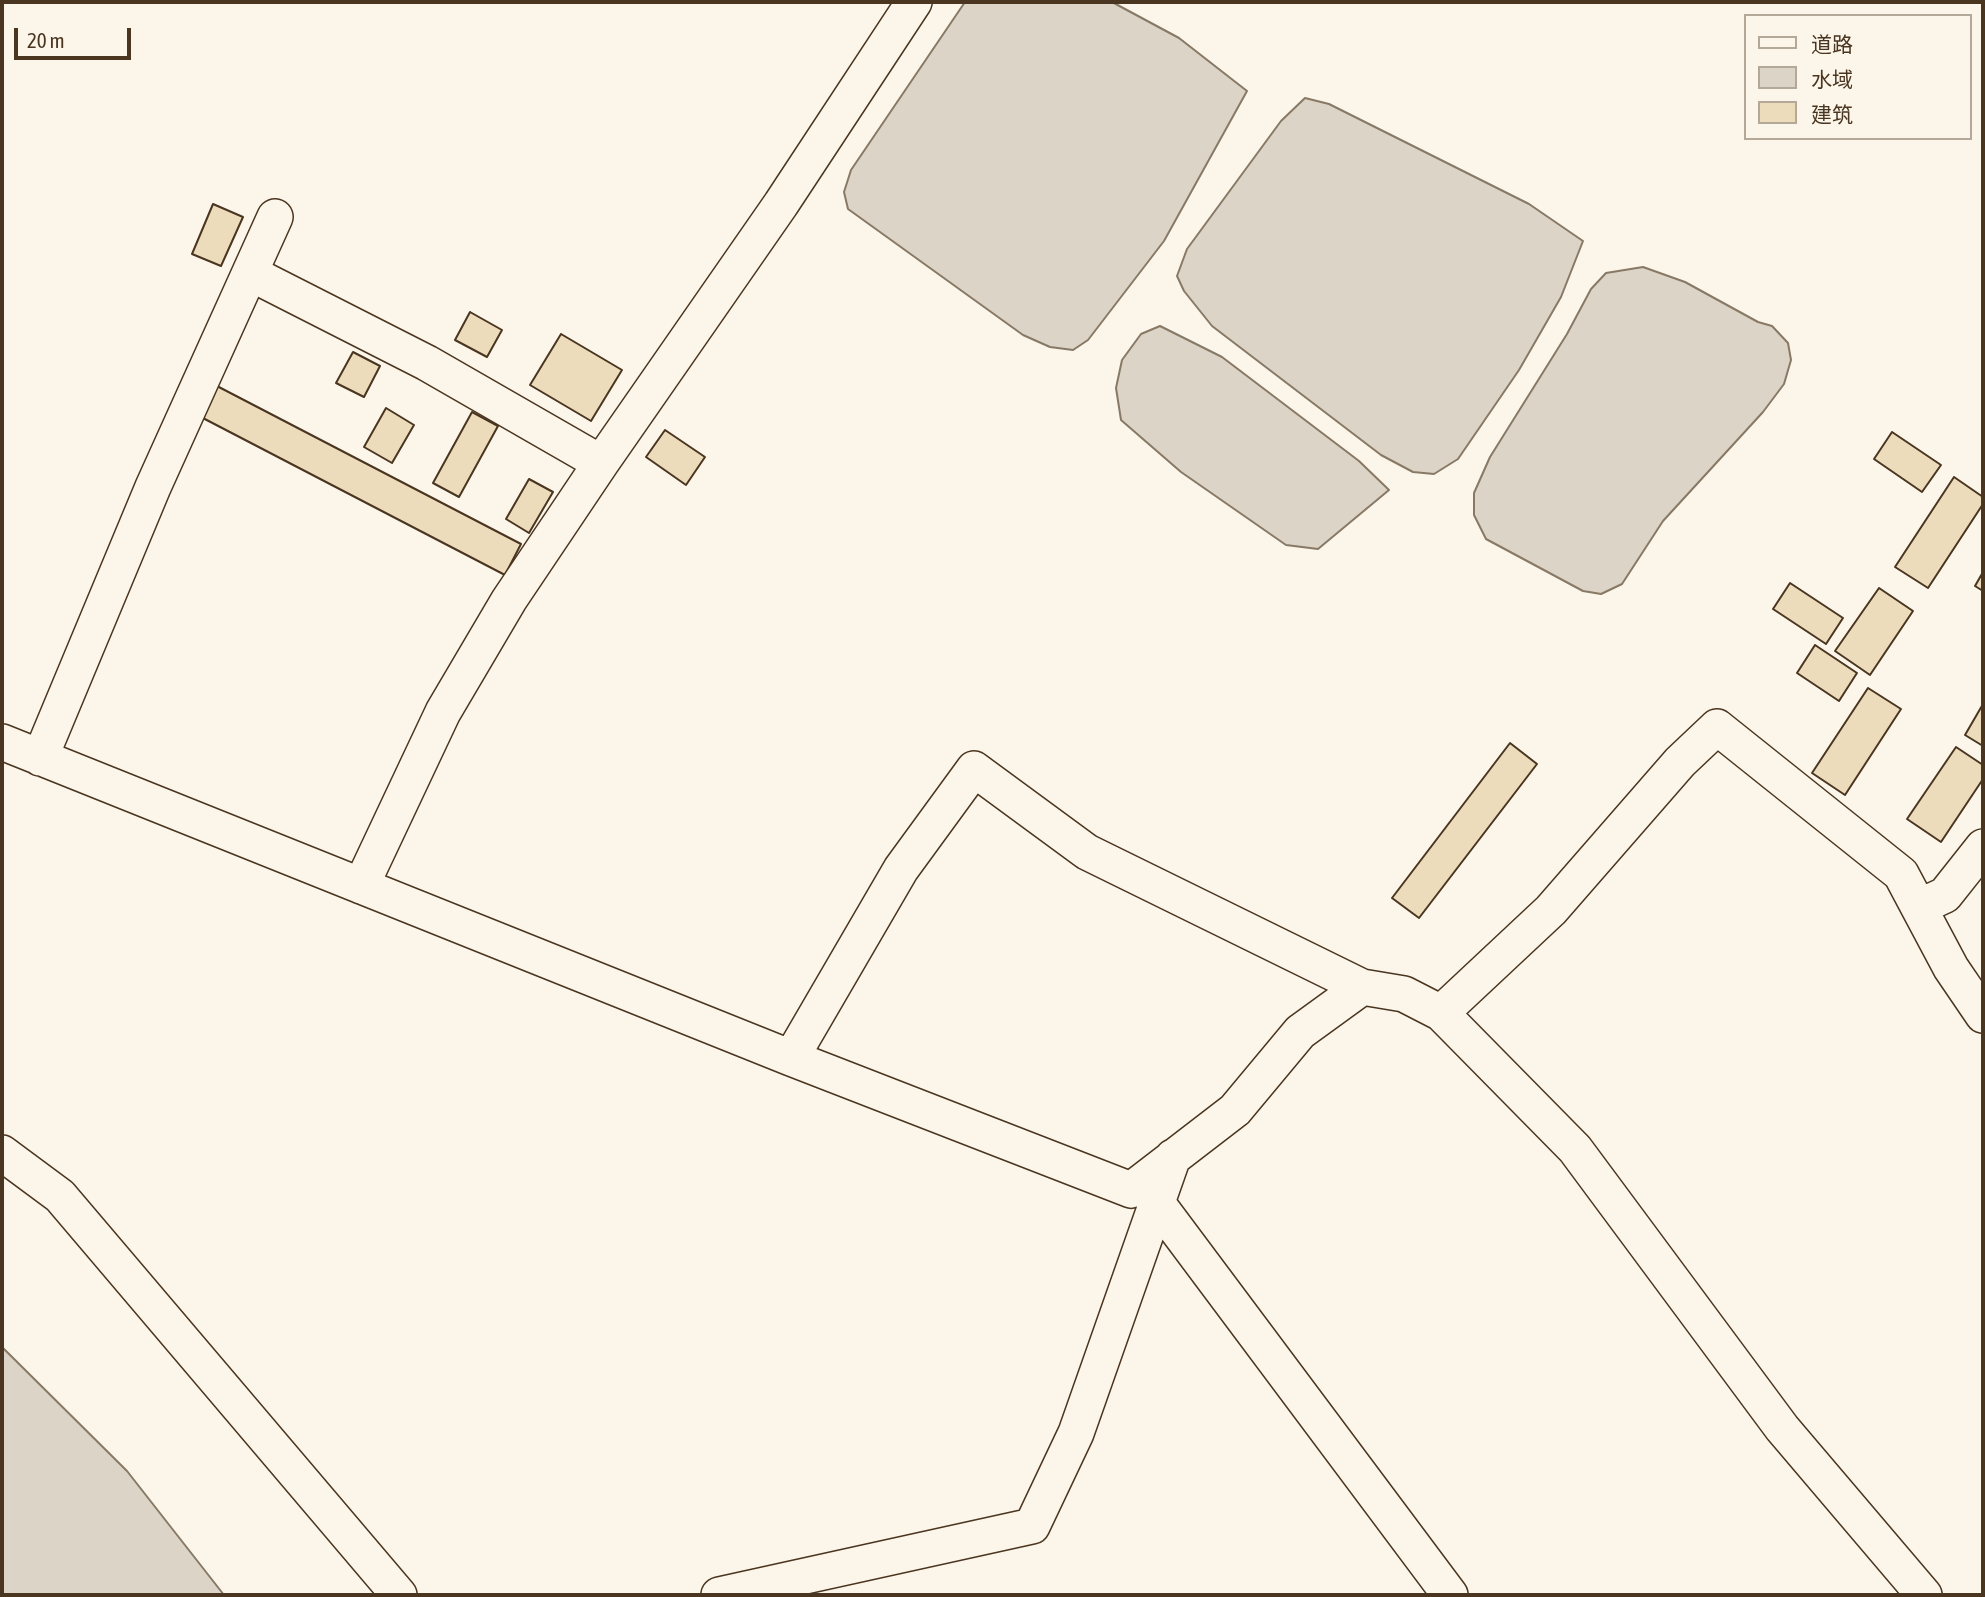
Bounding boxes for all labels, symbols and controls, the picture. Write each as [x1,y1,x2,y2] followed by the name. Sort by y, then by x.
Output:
[18,14,135,58] scale bar
[1744,14,1971,140] legend
[27,28,65,52] text: 20 m
[1811,32,1853,56] text: 道路
[1811,67,1853,91] text: 水域
[1811,102,1853,126] text: 建筑

